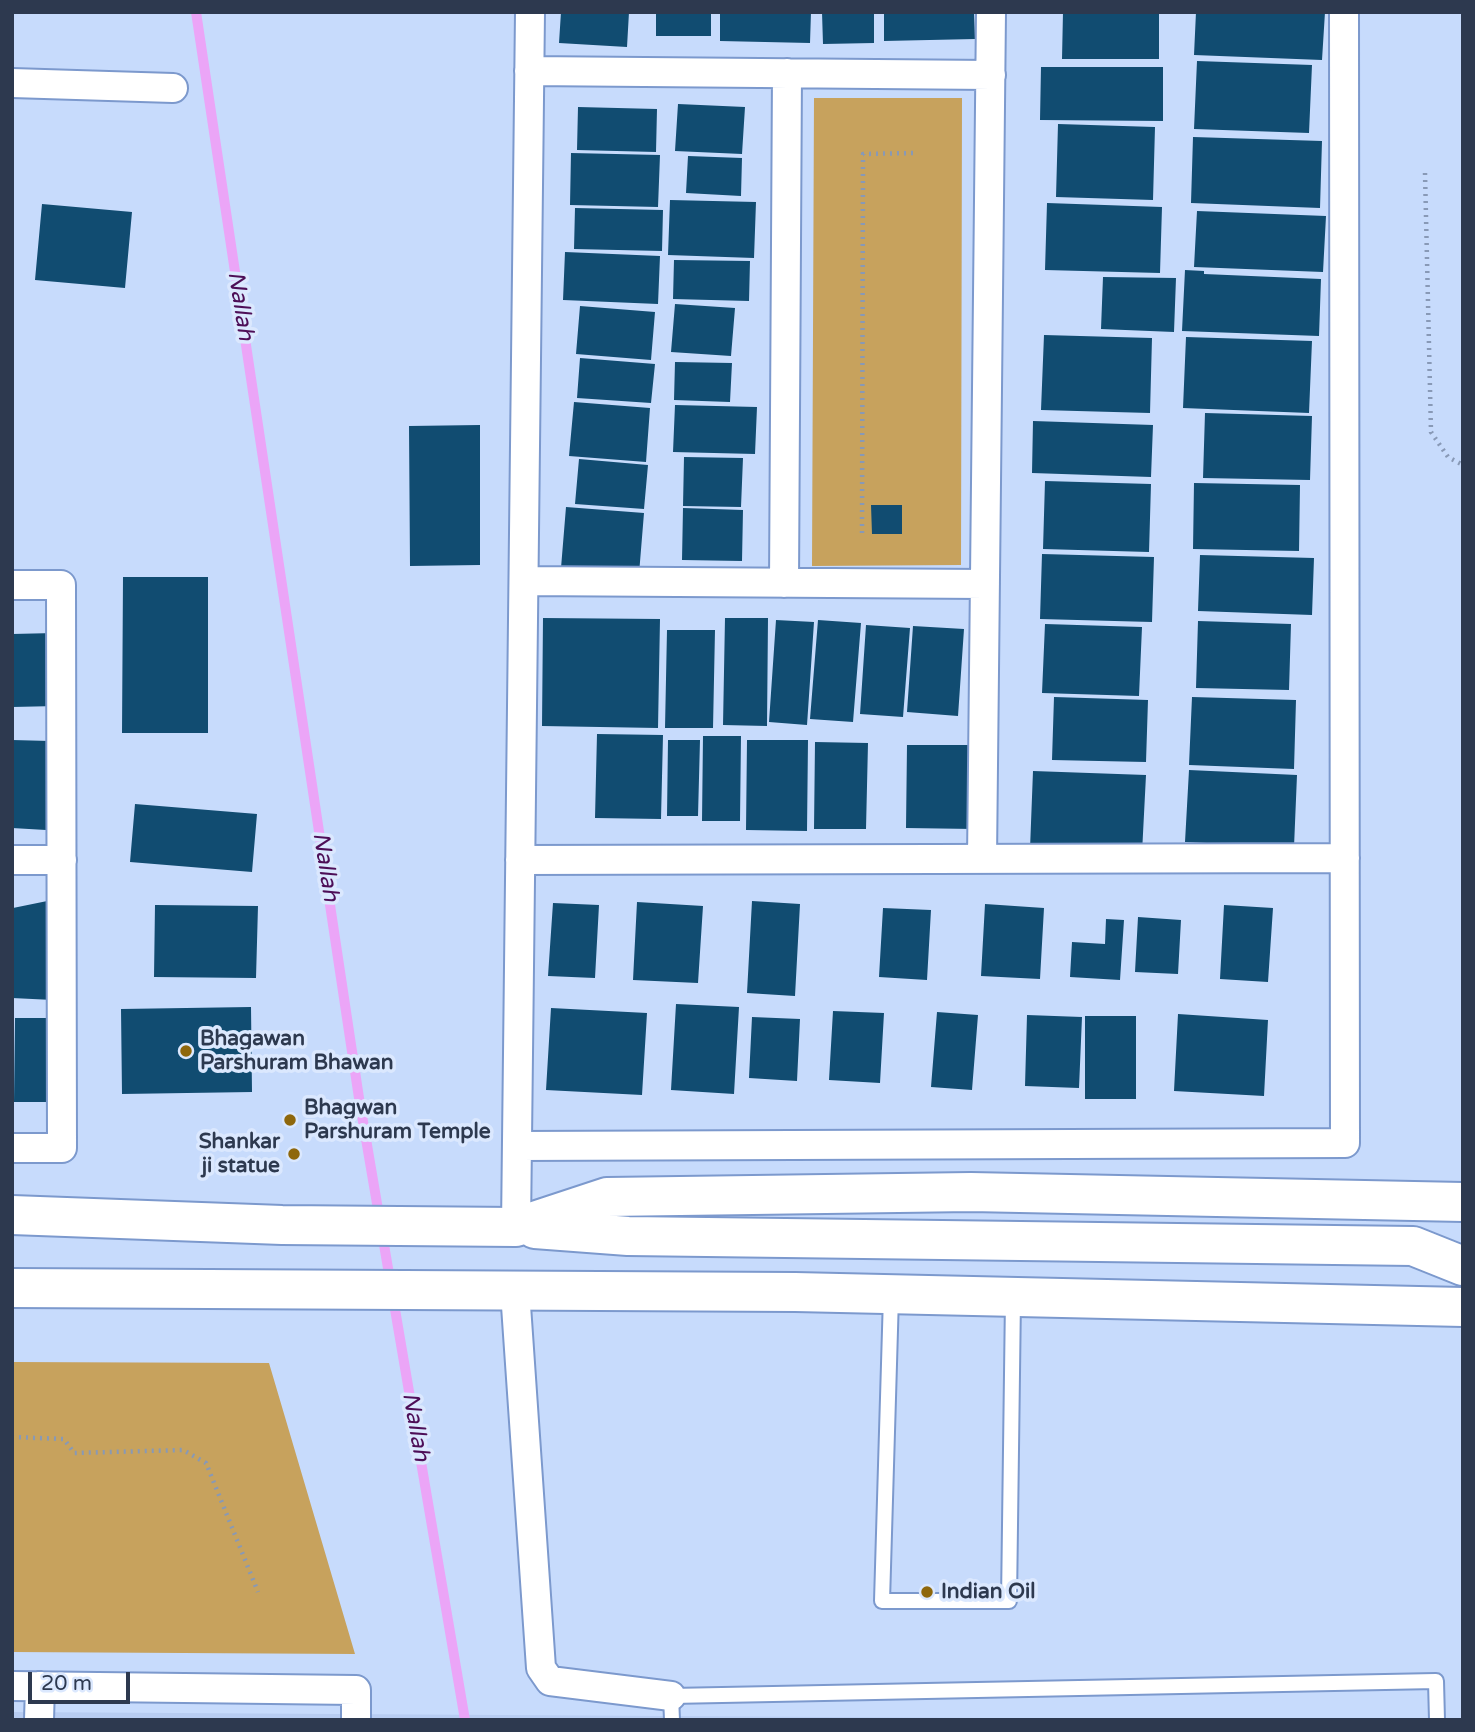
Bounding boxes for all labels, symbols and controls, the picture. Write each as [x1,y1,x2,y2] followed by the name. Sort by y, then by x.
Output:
[221,269,259,343] water label: Nallah
[306,830,344,904] water label: Nallah
[200,1026,393,1076] place label: Bhagawan Parshuram Bhawan
[178,1043,194,1059] marker: Bhagawan Parshuram Bhawan
[304,1095,491,1145] place label: Bhagwan Parshuram Temple
[282,1112,298,1128] marker: Bhagwan Parshuram Temple
[199,1129,280,1179] place label: Shankar ji statue
[286,1146,302,1162] marker: Shankar ji statue
[395,1390,435,1464] water label: Nallah
[941,1579,1035,1605] place label: Indian Oil
[919,1584,935,1600] marker: Indian Oil
[32,1658,133,1702] scale bar
[41,1671,92,1696] text: 20 m

